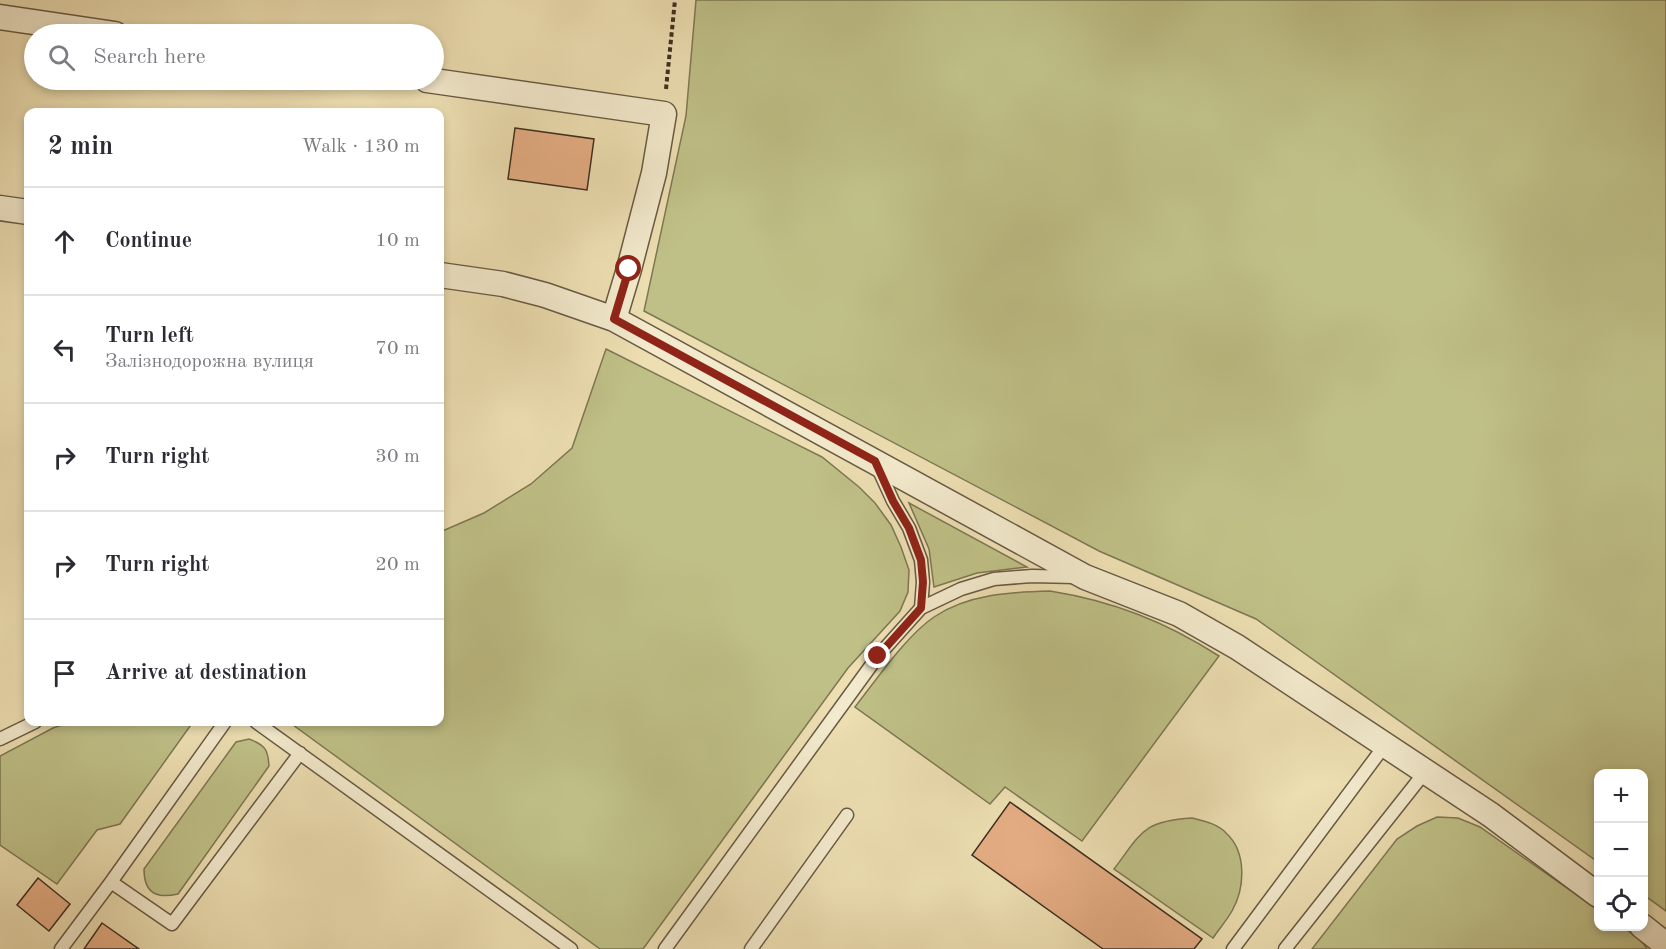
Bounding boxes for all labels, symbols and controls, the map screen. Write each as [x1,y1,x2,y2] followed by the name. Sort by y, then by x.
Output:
[24,24,444,90] search box
[45,41,78,74] icon: search
[93,46,206,68] text: Search here
[48,134,113,160] text: 2 min
[301,137,420,157] text: Walk · 130 m
[48,225,81,258] icon: ahead
[105,230,192,252] text: Continue
[375,231,420,251] text: 10 m
[615,255,641,281] route start
[105,325,194,347] text: Turn left
[48,333,81,366] icon: left
[375,339,420,359] text: 70 m
[105,352,314,372] text: Залізнодорожна вулиця
[48,441,81,474] icon: right
[105,446,209,468] text: Turn right
[375,447,420,467] text: 30 m
[48,549,81,582] icon: right
[105,554,209,576] text: Turn right
[375,555,420,575] text: 20 m
[864,642,890,668] route end
[48,657,81,690] icon: arrive
[105,662,307,684] text: Arrive at destination
[1594,769,1648,931] map controls
[1594,769,1648,823] button: +
[1594,823,1648,877] button: −
[1594,877,1648,931] button: locate

